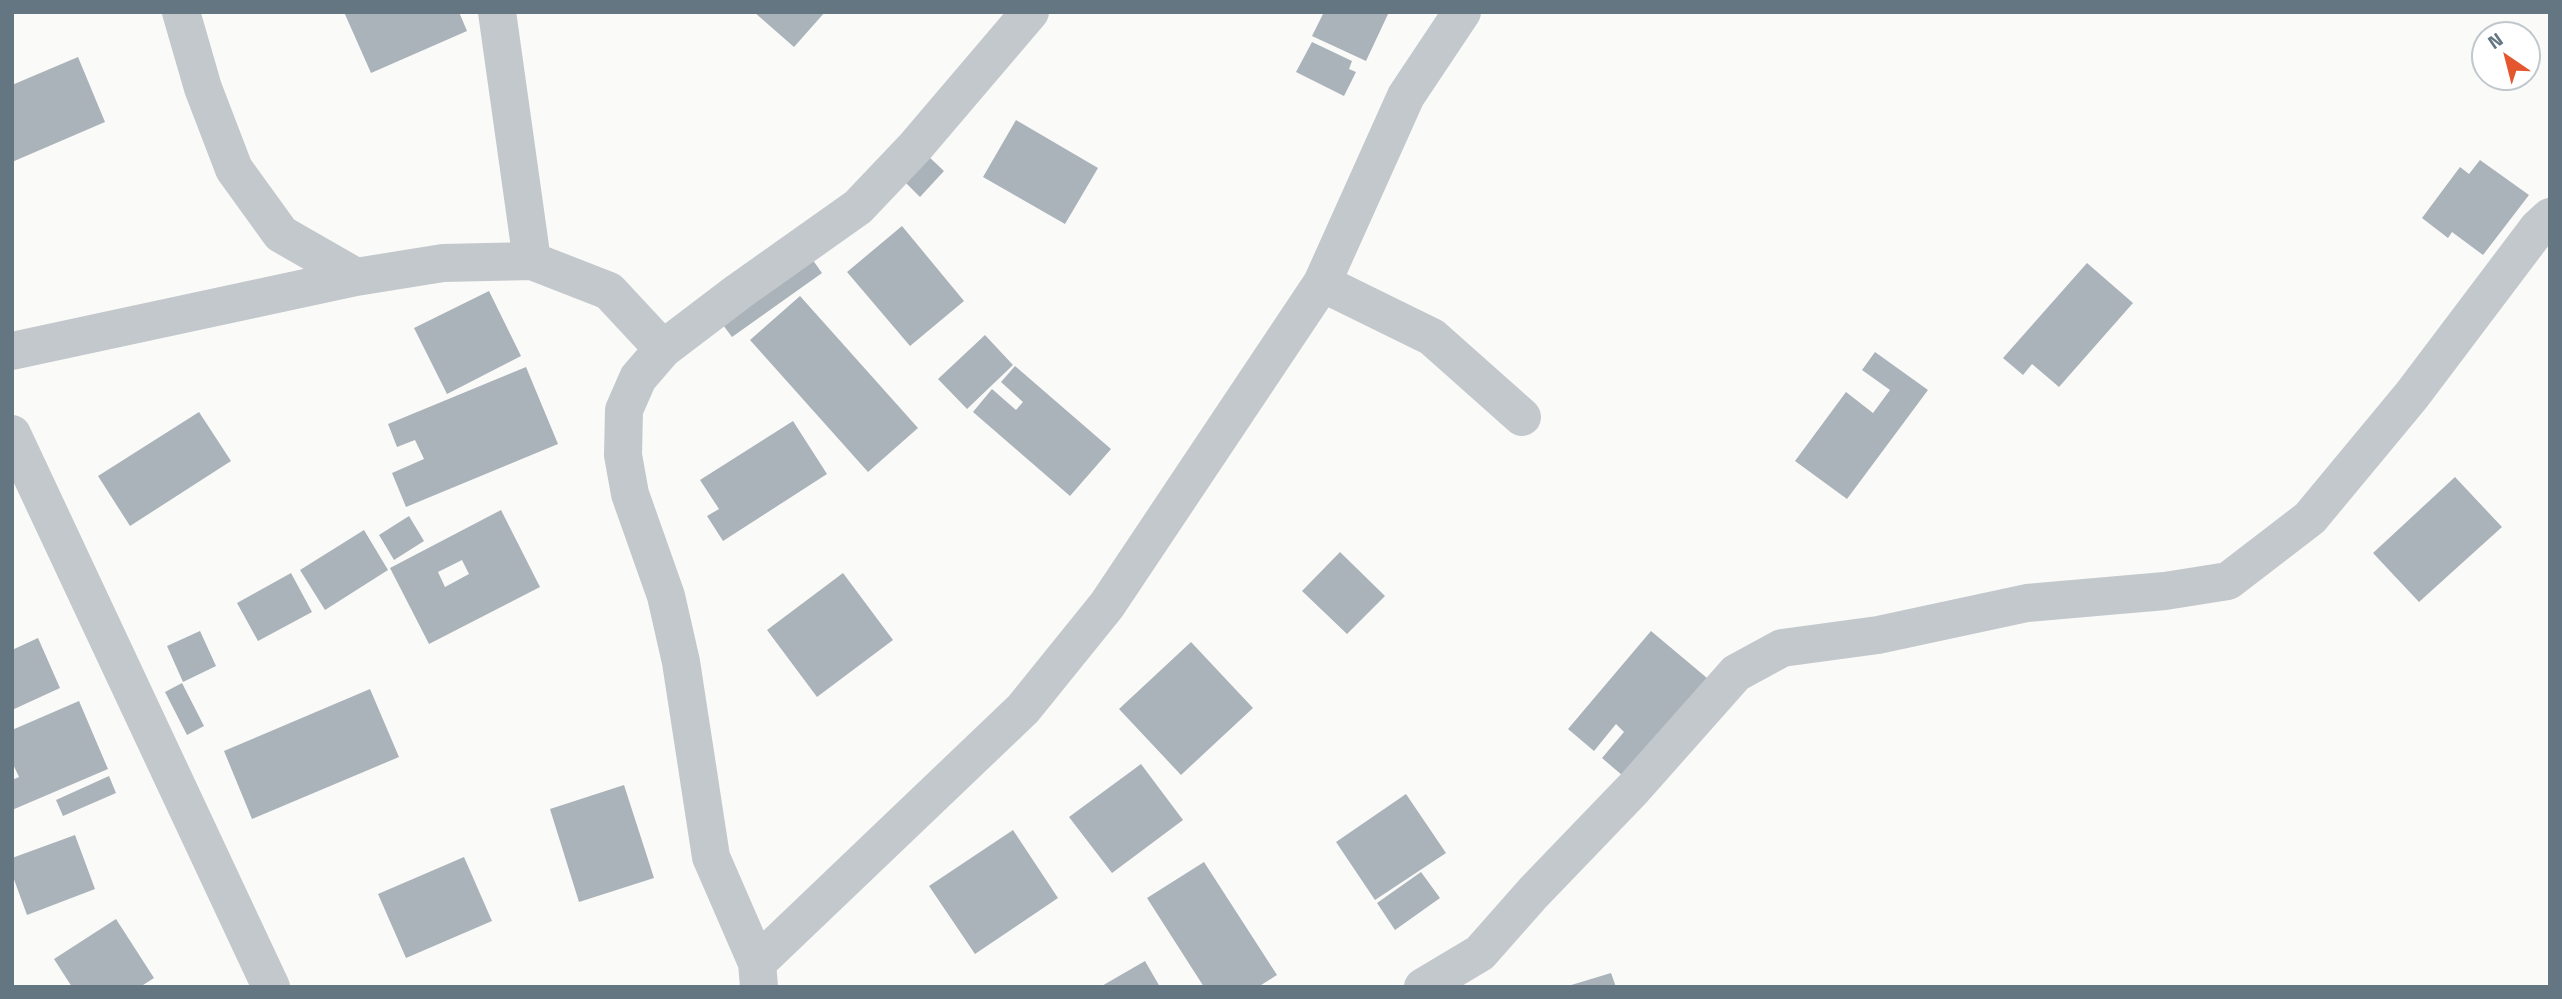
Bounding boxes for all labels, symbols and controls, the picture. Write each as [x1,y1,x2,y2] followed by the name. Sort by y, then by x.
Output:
[2471,21,2541,91] north arrow
[2481,24,2509,56] text: N

